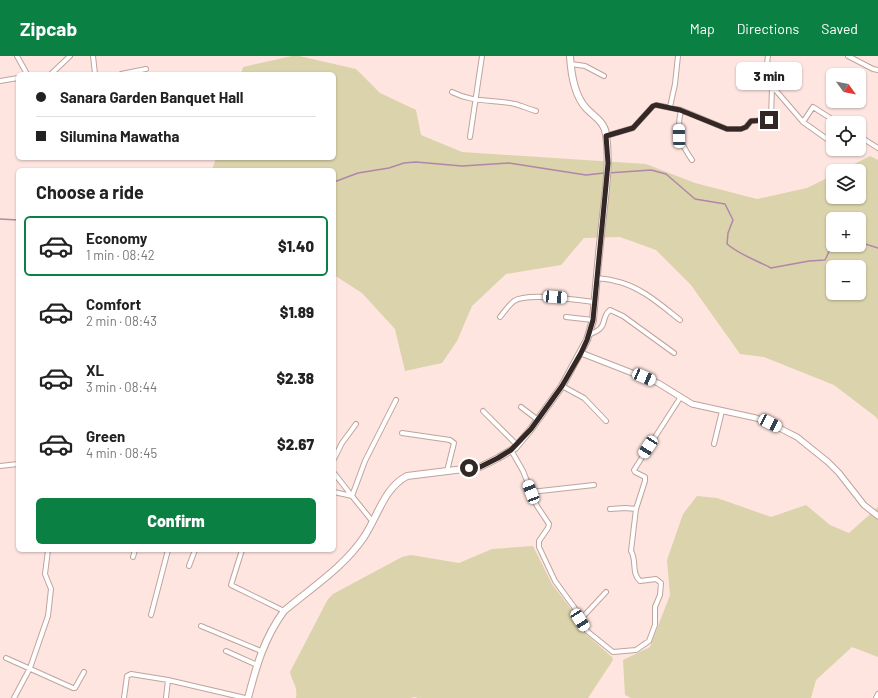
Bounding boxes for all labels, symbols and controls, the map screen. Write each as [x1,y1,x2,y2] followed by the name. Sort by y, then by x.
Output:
[20,17,77,40] text: Zipcab
[690,20,715,37] text: Map
[737,20,799,37] text: Directions
[821,20,858,37] text: Saved
[736,62,802,90] callout: 3 min
[753,68,785,84] text: 3 min
[826,68,866,108] north arrow
[826,68,866,300] map controls
[60,88,243,106] text: Sanara Garden Banquet Hall
[760,111,778,129] route end
[826,116,866,156] button: locate
[673,124,685,148] car
[60,127,179,145] text: Silumina Mawatha
[826,164,866,204] button: layers
[36,181,144,203] text: Choose a ride
[826,212,866,252] button: +
[38,228,74,264] icon: car
[86,229,147,247] text: Economy
[278,237,314,255] text: $1.40
[86,247,155,263] text: 1 min · 08:42
[826,260,866,300] button: −
[543,290,567,304] car
[38,294,74,330] icon: car
[86,295,141,313] text: Comfort
[280,303,314,321] text: $1.89
[86,313,157,329] text: 2 min · 08:43
[38,360,74,396] icon: car
[86,361,104,379] text: XL
[631,367,657,387] car
[276,369,314,387] text: $2.38
[86,379,157,395] text: 3 min · 08:44
[757,412,783,434] car
[38,426,74,462] icon: car
[86,427,125,445] text: Green
[636,434,660,460] car
[277,435,314,453] text: $2.67
[86,445,157,461] text: 4 min · 08:45
[460,459,478,477] route start
[521,479,541,505] car
[36,498,316,544] button: Confirm
[568,607,592,633] car

